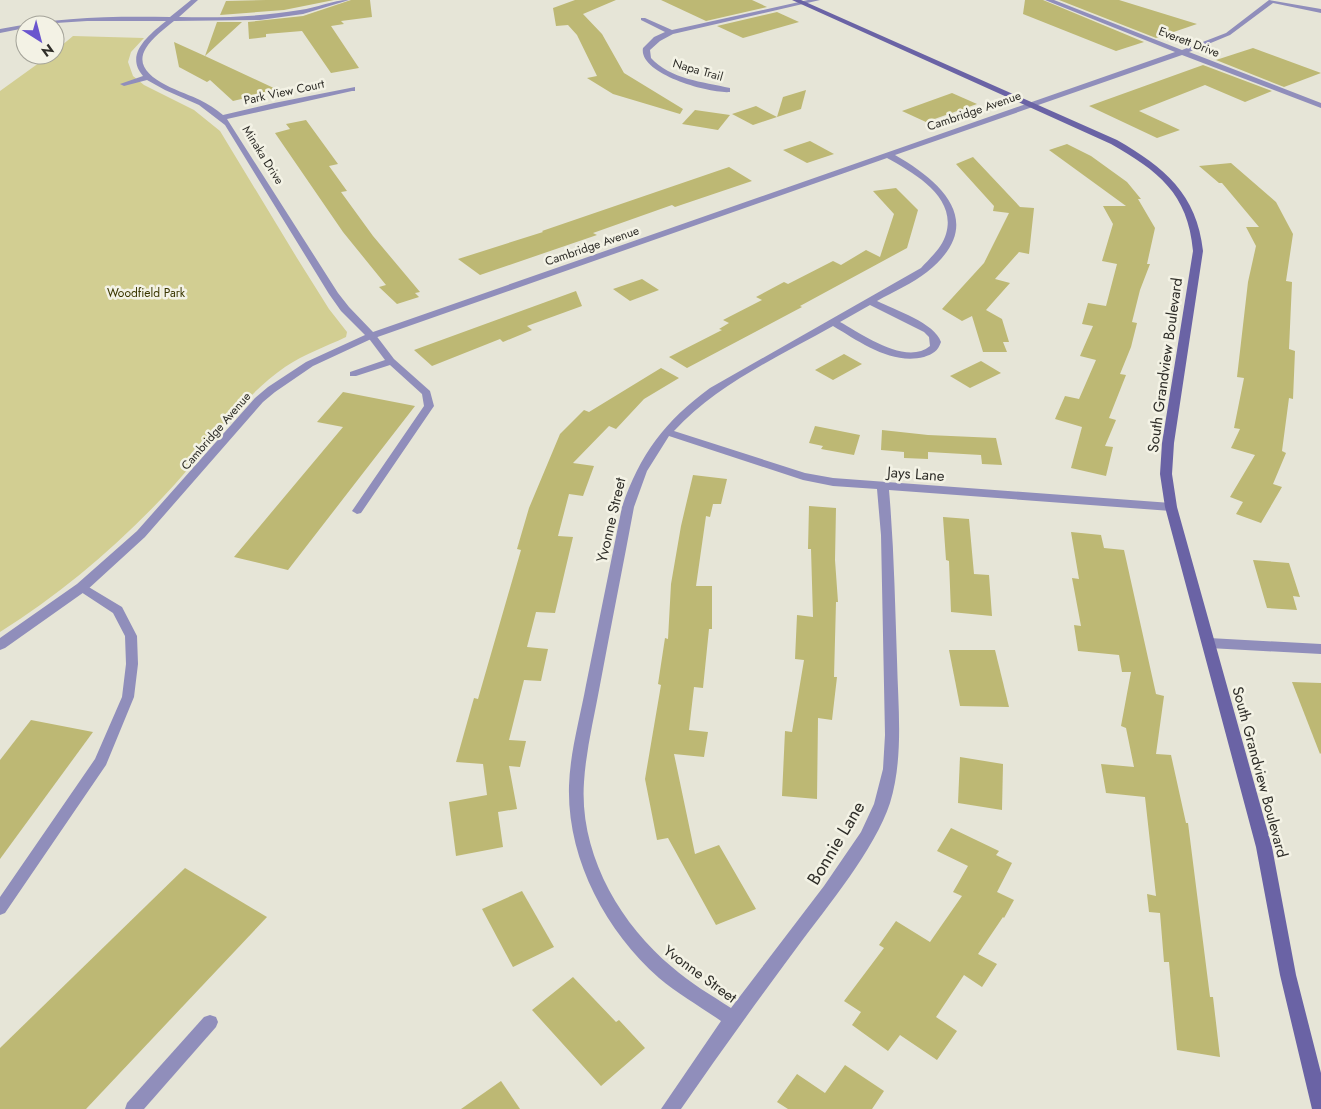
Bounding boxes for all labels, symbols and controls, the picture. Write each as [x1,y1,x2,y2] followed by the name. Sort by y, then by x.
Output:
[15,15,65,65] north arrow
[1156,22,1222,62] street label: Everett Drive
[37,39,58,62] text: N
[671,54,725,86] street label: Napa Trail
[242,75,326,109] street label: Park View Court
[925,86,1023,136] street label: Cambridge Avenue
[238,122,288,188] street label: Minaka Drive
[543,221,641,271] street label: Cambridge Avenue
[1142,276,1188,454] street label: South Grandview Boulevard
[107,284,186,302] park label: Woodfield Park
[177,388,255,474] street label: Cambridge Avenue
[885,461,946,487] street label: Jays Lane
[591,475,632,565] street label: Yvonne Street
[1227,684,1293,860] street label: South Grandview Boulevard
[801,796,871,890] street label: Bonnie Lane
[659,940,742,1008] street label: Yvonne Street

